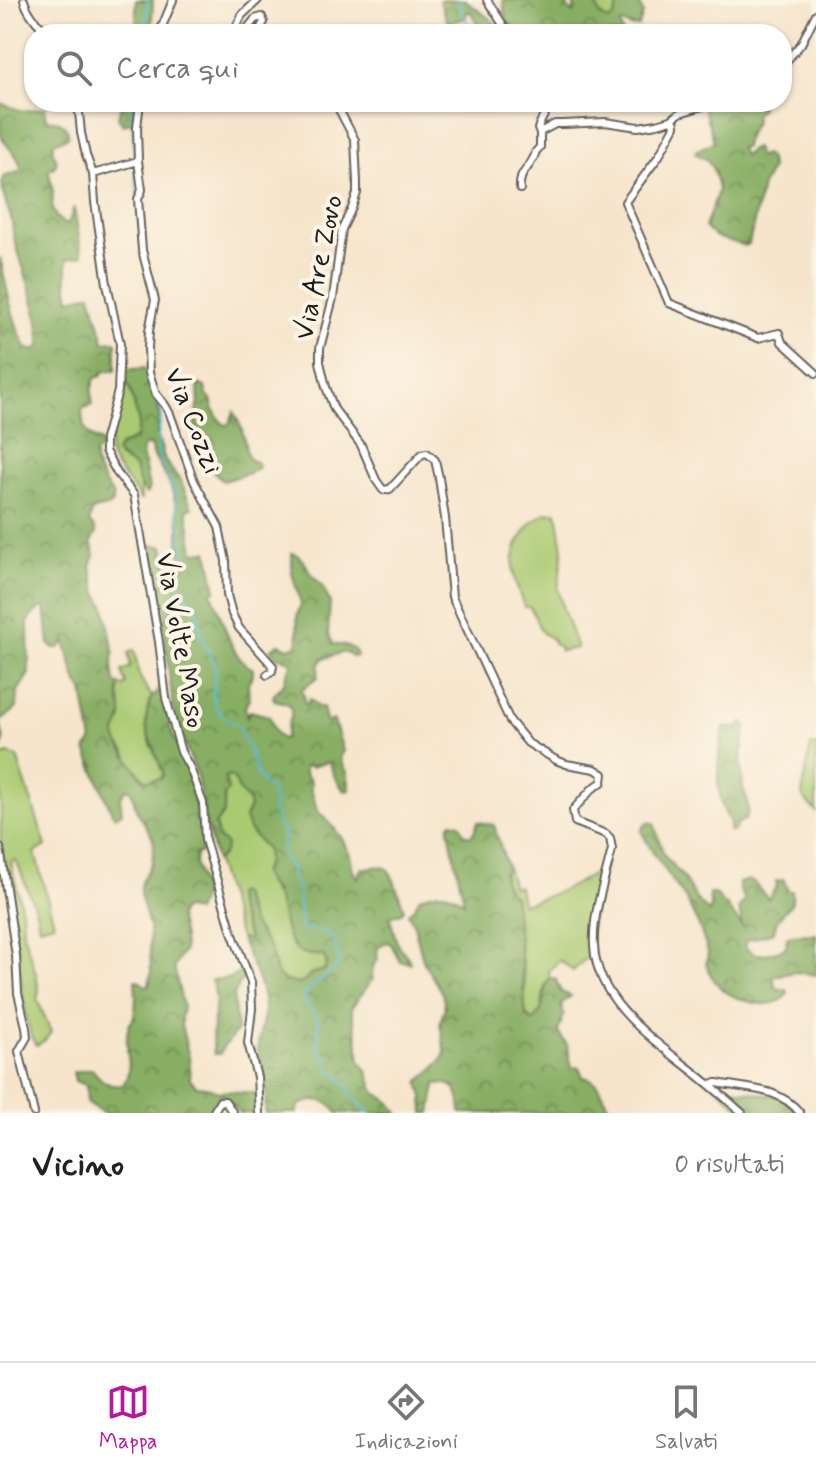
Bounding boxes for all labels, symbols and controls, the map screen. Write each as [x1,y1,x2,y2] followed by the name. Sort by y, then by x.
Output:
[24,24,792,112] search box
[52,46,96,90] icon: search
[116,49,239,88] text: Cerca qui
[286,192,353,344] street label: Via Are Zovo
[155,362,231,480] street label: Via Cozzi
[146,550,213,731] street label: Via Volte Maso
[32,1143,124,1188] text: Vicino
[674,1148,784,1182] text: 0 risultati
[99,1380,157,1456] tab: Mappa
[355,1380,458,1456] tab: Indicazioni
[655,1380,717,1456] tab: Salvati

